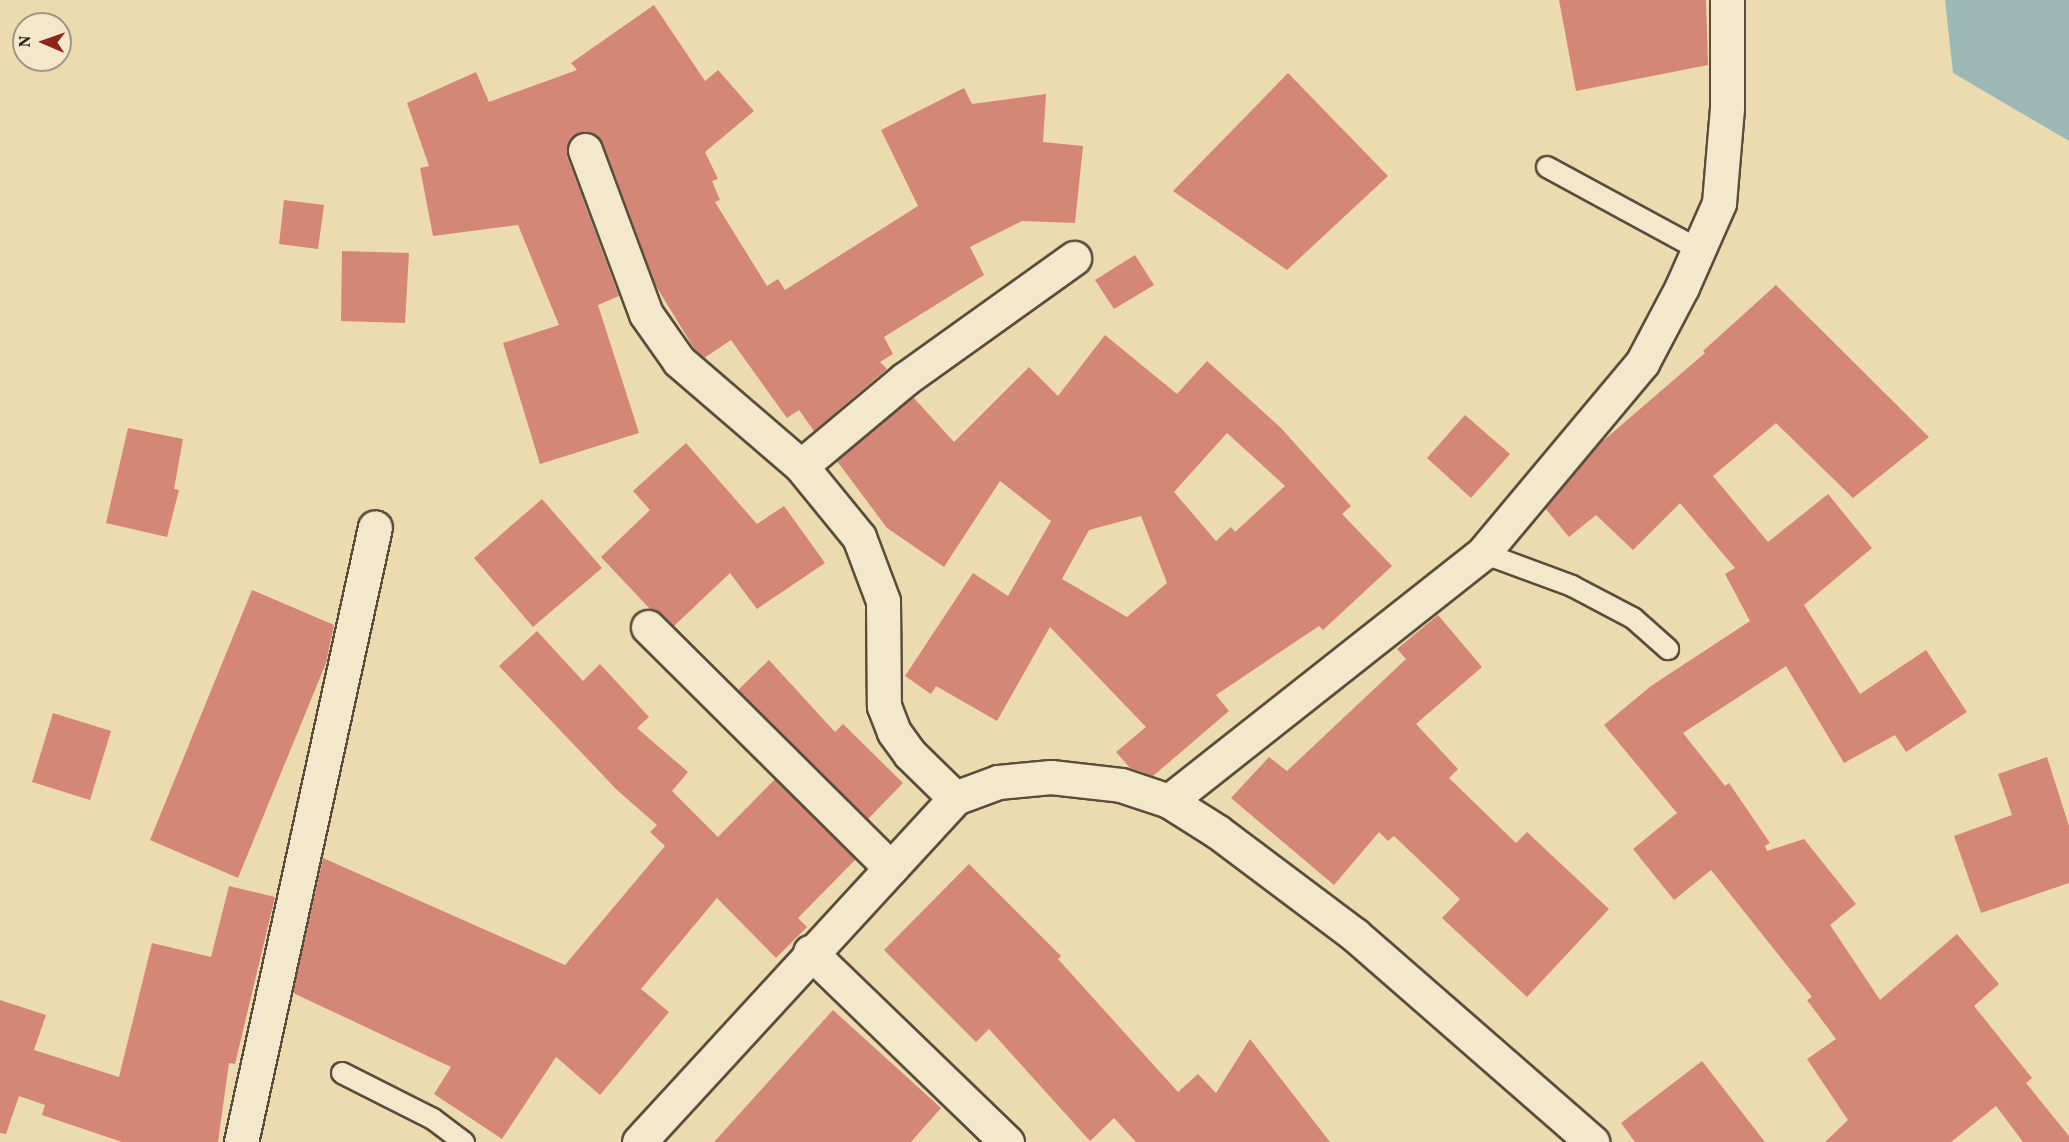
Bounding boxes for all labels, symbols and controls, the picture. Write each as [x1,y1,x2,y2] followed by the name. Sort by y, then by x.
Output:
[12,12,72,72] north arrow
[15,35,37,48] text: N

